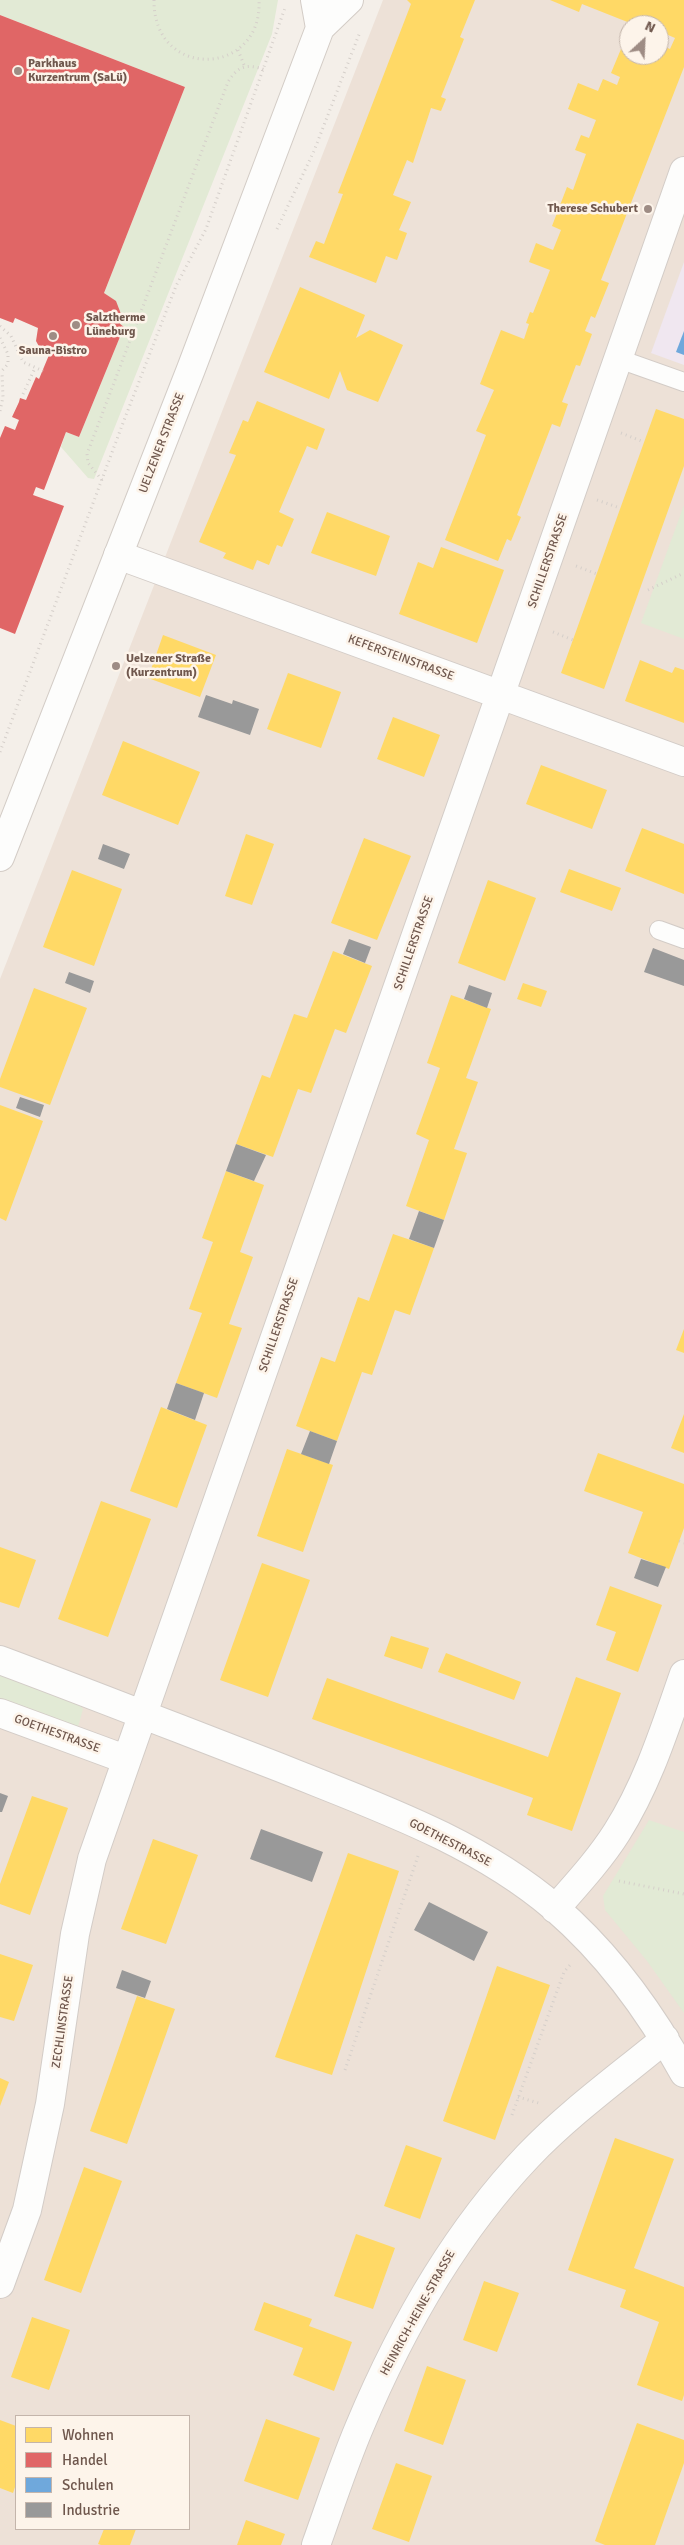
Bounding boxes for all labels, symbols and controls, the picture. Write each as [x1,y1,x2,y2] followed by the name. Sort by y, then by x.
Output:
[619,15,669,65] north arrow
[642,17,658,37] text: N
[28,57,127,85] place label: Parkhaus Kurzentrum (SaLü)
[12,65,24,77] marker: Parkhaus Kurzentrum (SaLü)
[547,202,638,216] place label: Therese Schubert
[642,203,654,215] marker: Therese Schubert
[86,311,146,339] place label: Salztherme Lüneburg
[70,319,82,331] marker: Salztherme Lüneburg
[47,330,59,342] marker: Sauna-Bistro
[19,344,87,358] place label: Sauna-Bistro
[136,391,188,495] street label: UELZENER STRASSE
[525,512,571,610] street label: SCHILLERSTRASSE
[346,632,456,684] street label: KEFERSTEINSTRASSE
[126,652,211,680] place label: Uelzener Straße (Kurzentrum)
[110,660,122,672] marker: Uelzener Straße (Kurzentrum)
[391,894,437,992] street label: SCHILLERSTRASSE
[256,1276,302,1374] street label: SCHILLERSTRASSE
[12,1712,102,1756] street label: GOETHESTRASSE
[407,1816,493,1870] street label: GOETHESTRASSE
[49,1975,77,2069] street label: ZECHLINSTRASSE
[377,2248,459,2378] street label: HEINRICH-HEINE-STRASSE
[15,2415,190,2530] legend
[62,2426,114,2444] text: Wohnen
[62,2451,108,2469] text: Handel
[62,2476,114,2494] text: Schulen
[62,2501,120,2519] text: Industrie

